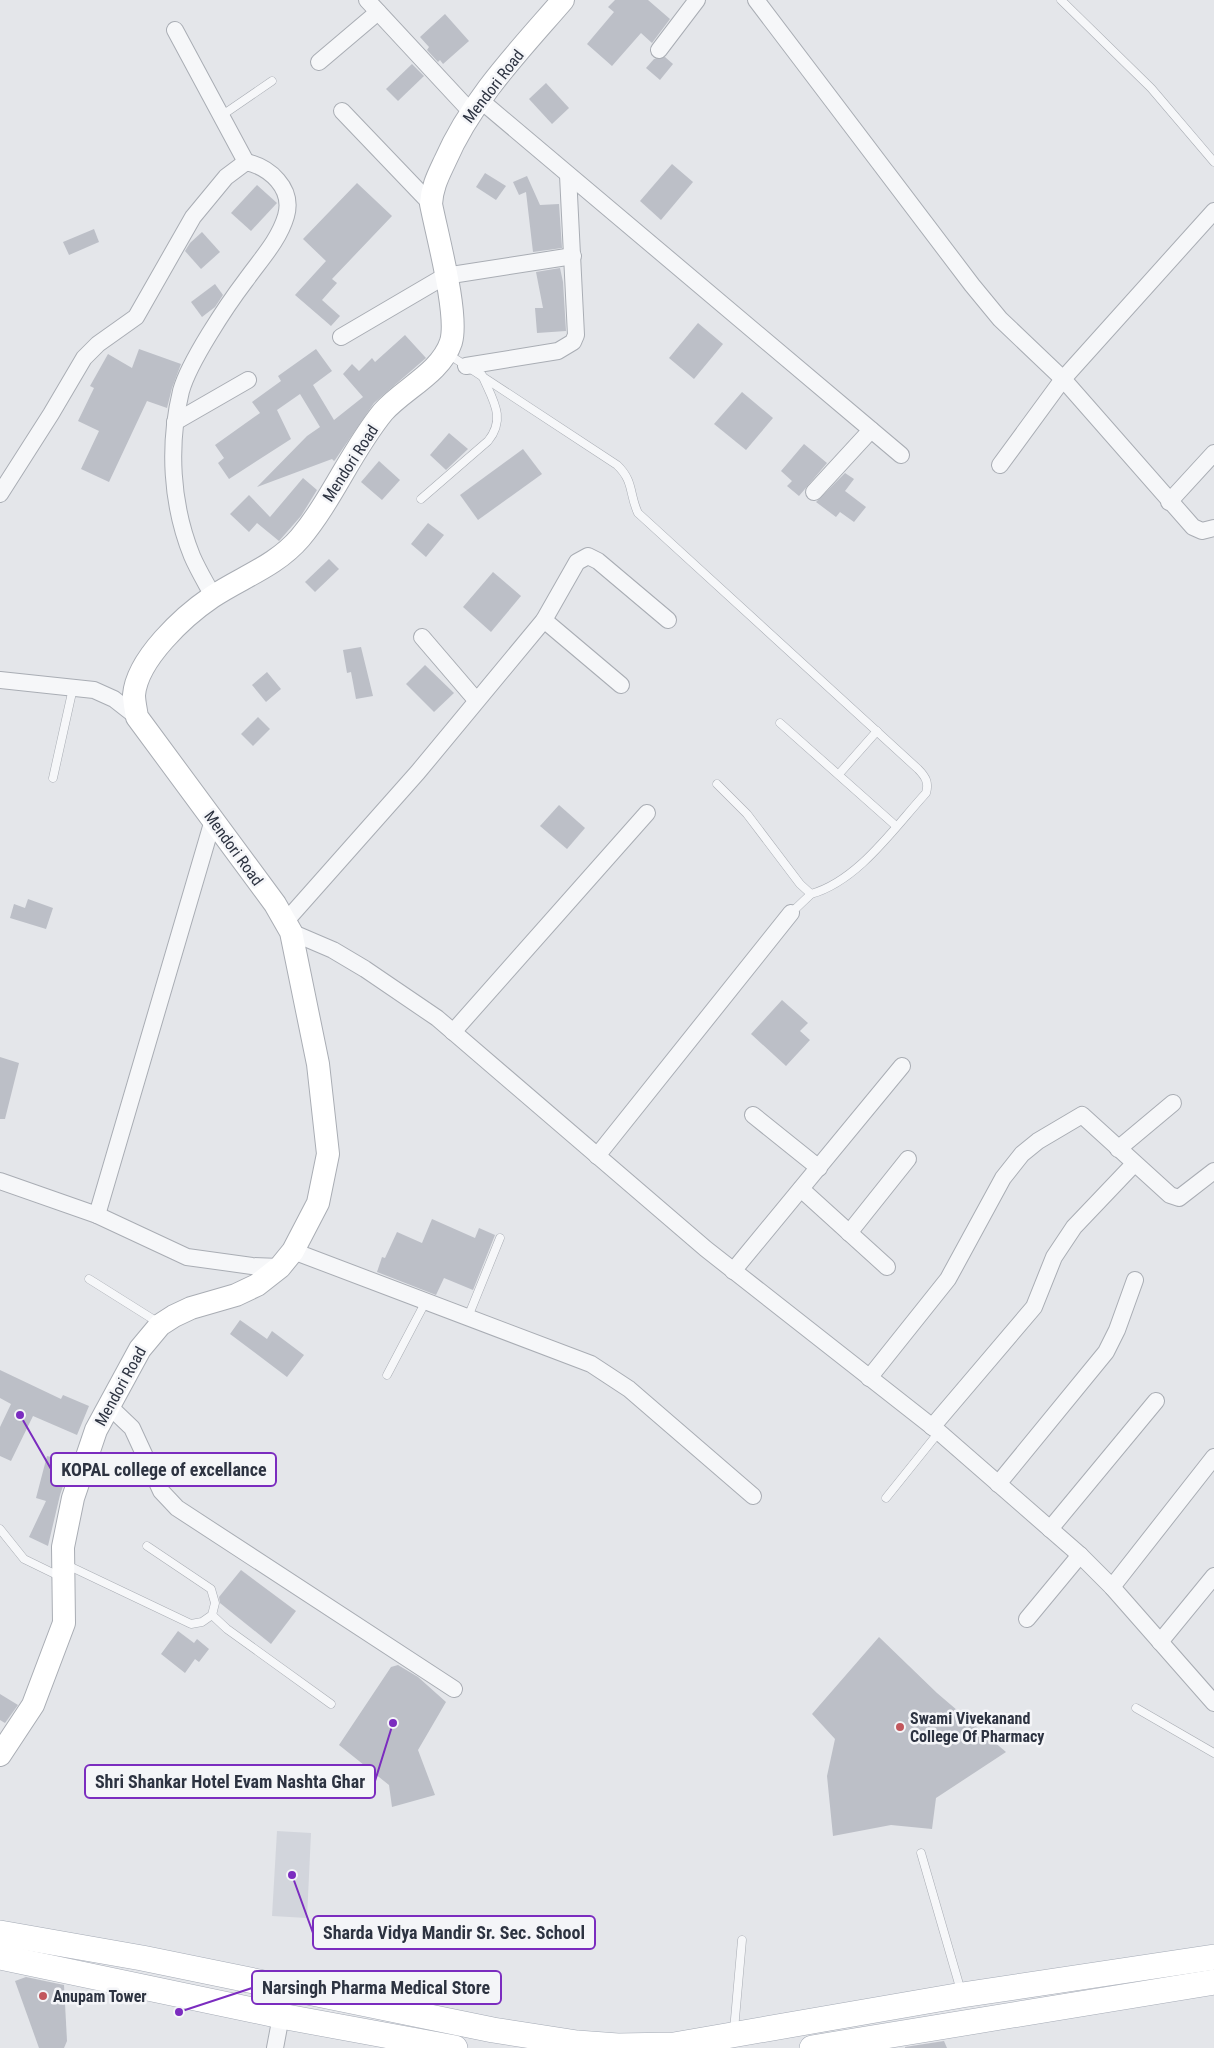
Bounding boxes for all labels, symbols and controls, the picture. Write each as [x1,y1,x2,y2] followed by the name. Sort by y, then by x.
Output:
[459,46,528,127] street label: Mendori Road
[319,421,382,505] street label: Mendori Road
[200,807,267,889] street label: Mendori Road
[91,1343,150,1429] street label: Mendori Road
[51,1453,276,1486] callout: KOPAL college of excellance
[61,1459,267,1480] text: KOPAL college of excellance
[910,1709,1044,1746] place label: Swami Vivekanand College Of Pharmacy
[894,1721,906,1733] marker: Swami Vivekanand College Of Pharmacy
[85,1765,375,1798] callout: Shri Shankar Hotel Evam Nashta Ghar
[95,1771,365,1792] text: Shri Shankar Hotel Evam Nashta Ghar
[313,1916,595,1949] callout: Sharda Vidya Mandir Sr. Sec. School
[323,1922,585,1943] text: Sharda Vidya Mandir Sr. Sec. School
[252,1971,501,2004] callout: Narsingh Pharma Medical Store
[262,1977,490,1998] text: Narsingh Pharma Medical Store
[53,1987,147,2006] place label: Anupam Tower
[37,1990,49,2002] marker: Anupam Tower

